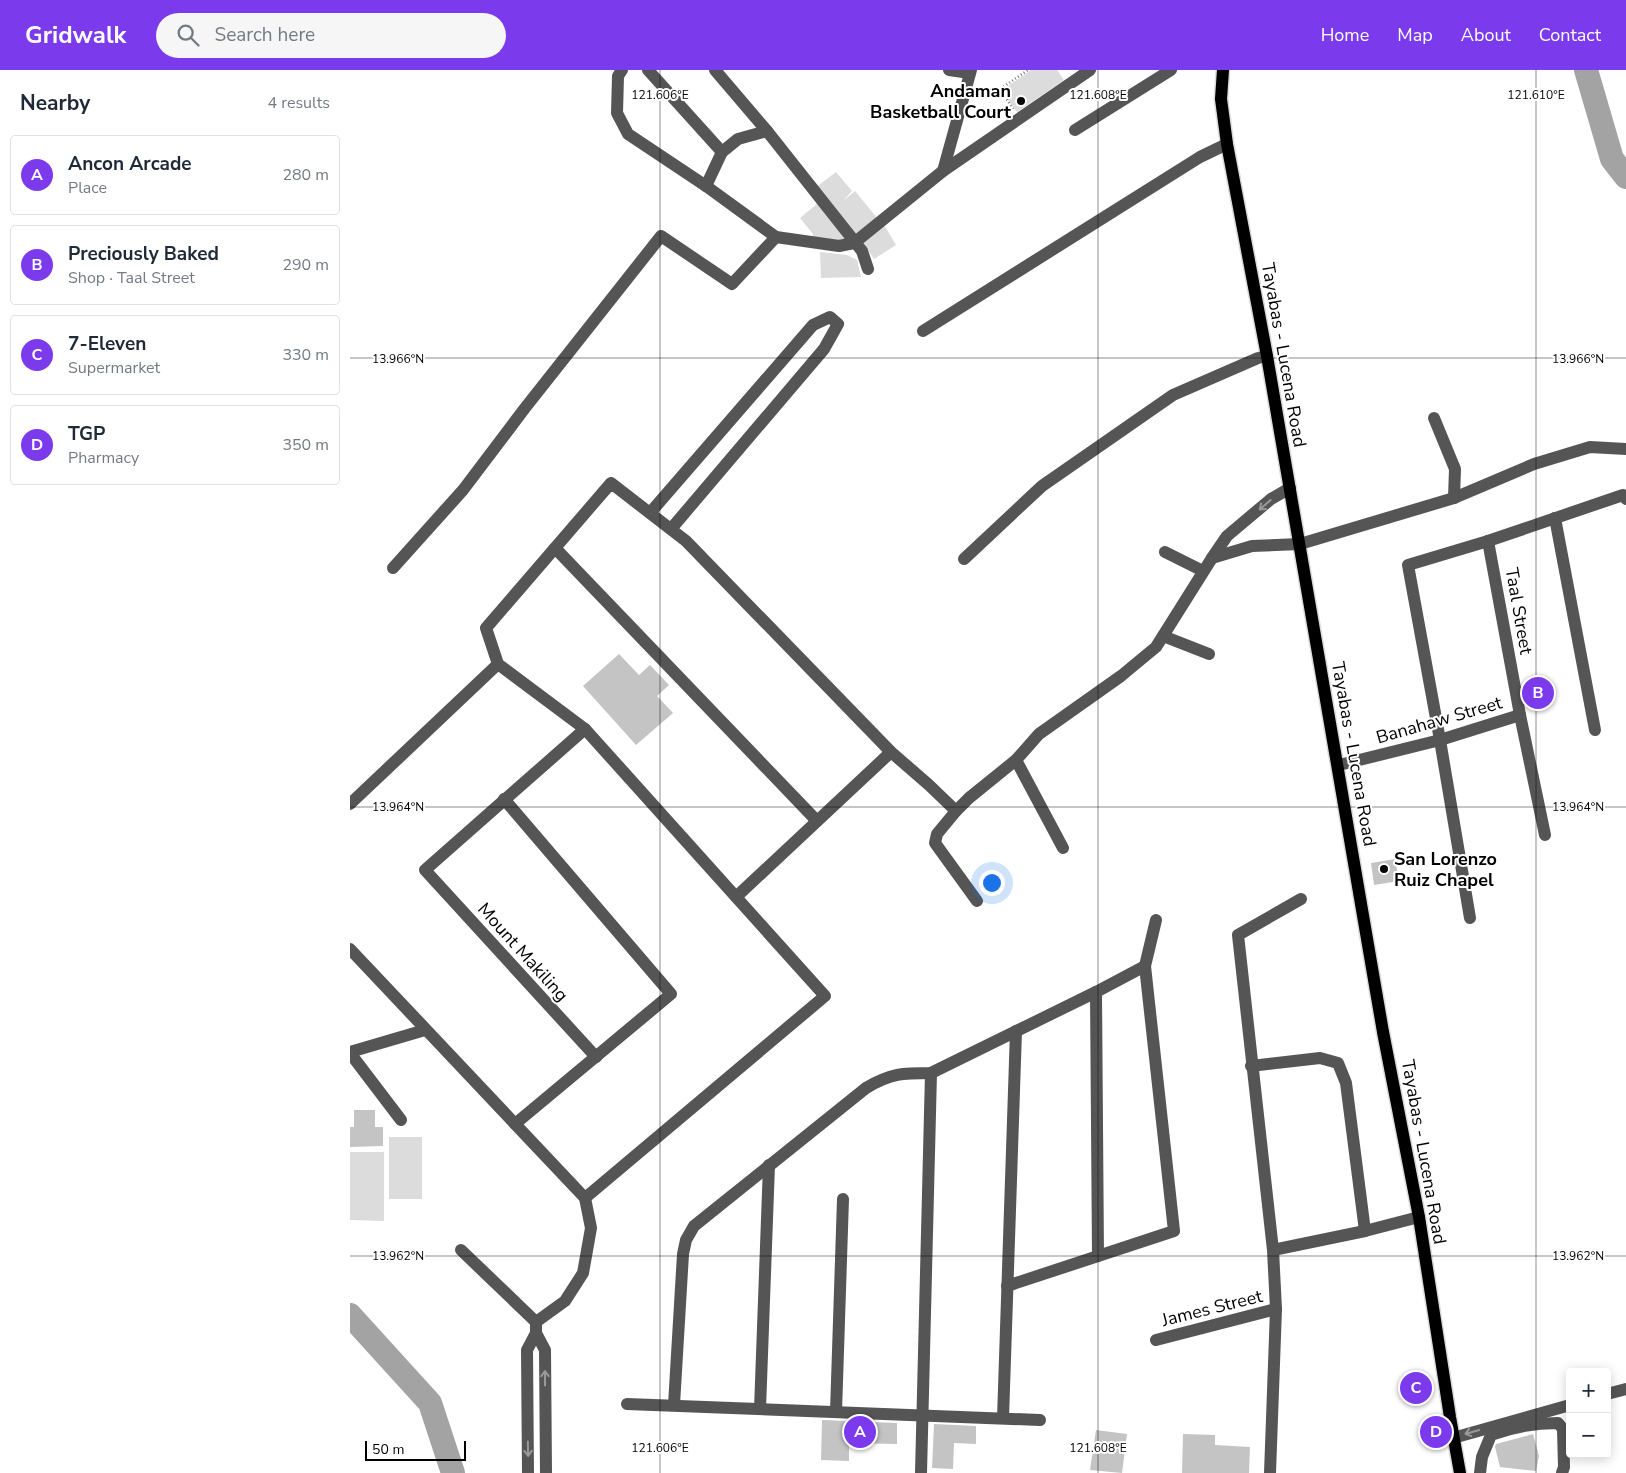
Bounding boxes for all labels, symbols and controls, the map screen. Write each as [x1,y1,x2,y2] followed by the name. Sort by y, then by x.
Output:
[156,13,506,58] search box
[25,19,126,51] text: Gridwalk
[174,21,202,49] icon: search
[214,22,315,48] text: Search here
[1321,23,1369,47] text: Home
[1397,23,1433,47] text: Map
[1461,23,1511,47] text: About
[1539,23,1601,47] text: Contact
[870,79,1011,124] place label: Andaman Basketball Court
[631,87,689,103] text: 121.606°E
[1069,87,1127,103] text: 121.608°E
[1507,87,1565,103] text: 121.610°E
[20,89,90,117] text: Nearby
[268,92,330,114] text: 4 results
[1015,95,1027,107] marker: Andaman Basketball Court
[68,151,192,177] text: Ancon Arcade
[31,164,43,186] text: A
[282,164,329,186] text: 280 m
[68,177,107,199] text: Place
[68,241,219,267] text: Preciously Baked
[31,254,43,276] text: B
[282,254,329,276] text: 290 m
[1256,261,1312,449] street label: Tayabas - Lucena Road
[68,267,195,289] text: Shop · Taal Street
[68,331,146,357] text: 7-Eleven
[32,344,42,366] text: C
[282,344,329,366] text: 330 m
[372,351,424,367] text: 13.966°N
[1552,351,1604,367] text: 13.966°N
[68,357,160,379] text: Supermarket
[68,421,105,447] text: TGP
[31,434,43,456] text: D
[282,434,329,456] text: 350 m
[68,447,139,469] text: Pharmacy
[1258,499,1271,511] one-way arrow
[1500,566,1539,657] street label: Taal Street
[1326,660,1382,848] street label: Tayabas - Lucena Road
[1522,674,1554,712] pin: B
[1373,690,1505,749] street label: Banahaw Street
[372,799,424,815] text: 13.964°N
[1552,799,1604,815] text: 13.964°N
[1394,847,1497,892] place label: San Lorenzo Ruiz Chapel
[1378,863,1390,875] marker: San Lorenzo Ruiz Chapel
[979,870,1005,896] your location
[472,898,574,1006] street label: Mount Makiling
[1396,1058,1452,1246] street label: Tayabas - Lucena Road
[372,1248,424,1264] text: 13.962°N
[1552,1248,1604,1264] text: 13.962°N
[1158,1284,1265,1332] street label: James Street
[1566,1368,1611,1458] map controls
[1566,1368,1611,1413] button: +
[1400,1369,1432,1407] pin: C
[540,1371,550,1387] one-way arrow
[844,1413,876,1451] pin: A
[1420,1413,1452,1451] pin: D
[1566,1413,1611,1458] button: −
[1465,1428,1481,1437] one-way arrow
[365,1438,466,1461] scale bar
[372,1440,404,1459] text: 50 m
[523,1440,533,1457] one-way arrow
[631,1440,689,1456] text: 121.606°E
[1069,1440,1127,1456] text: 121.608°E

